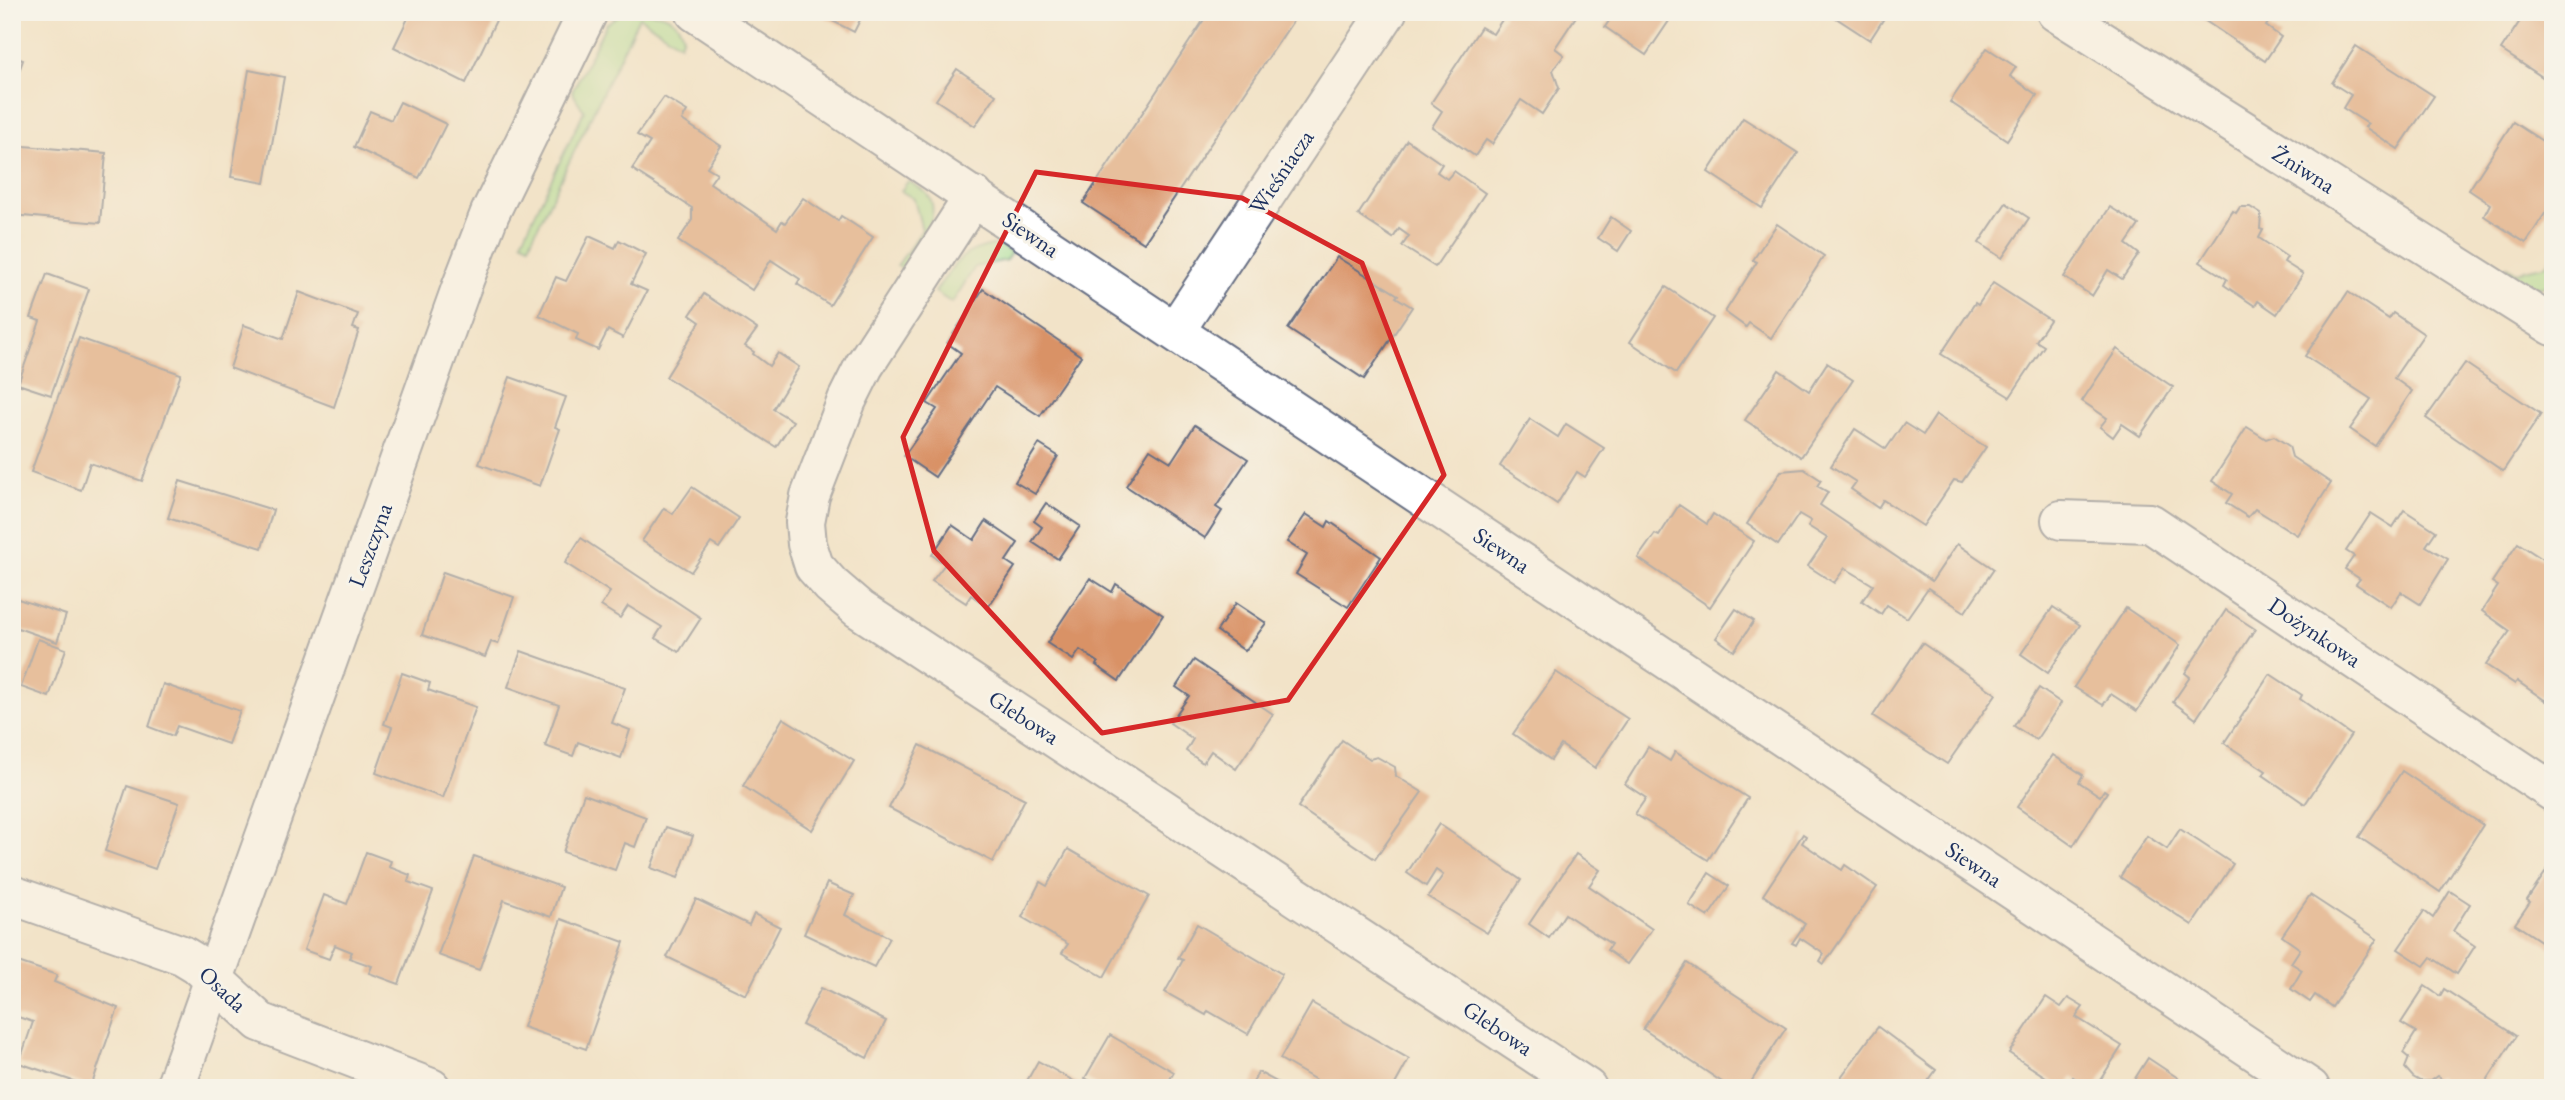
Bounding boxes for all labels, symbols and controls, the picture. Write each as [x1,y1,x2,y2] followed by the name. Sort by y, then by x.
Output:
[1242,123,1321,220] street label: Wieśniacza
[2267,138,2342,200] street label: Żniwna
[997,204,1066,264] street label: Siewna
[341,498,399,591] street label: Leszczyna
[1468,520,1537,580] street label: Siewna
[2263,590,2368,674] street label: Dożynkowa
[983,683,1066,751] street label: Glebowa
[1940,834,2009,894] street label: Siewna
[193,959,254,1019] street label: Osada
[1457,994,1540,1063] street label: Glebowa

